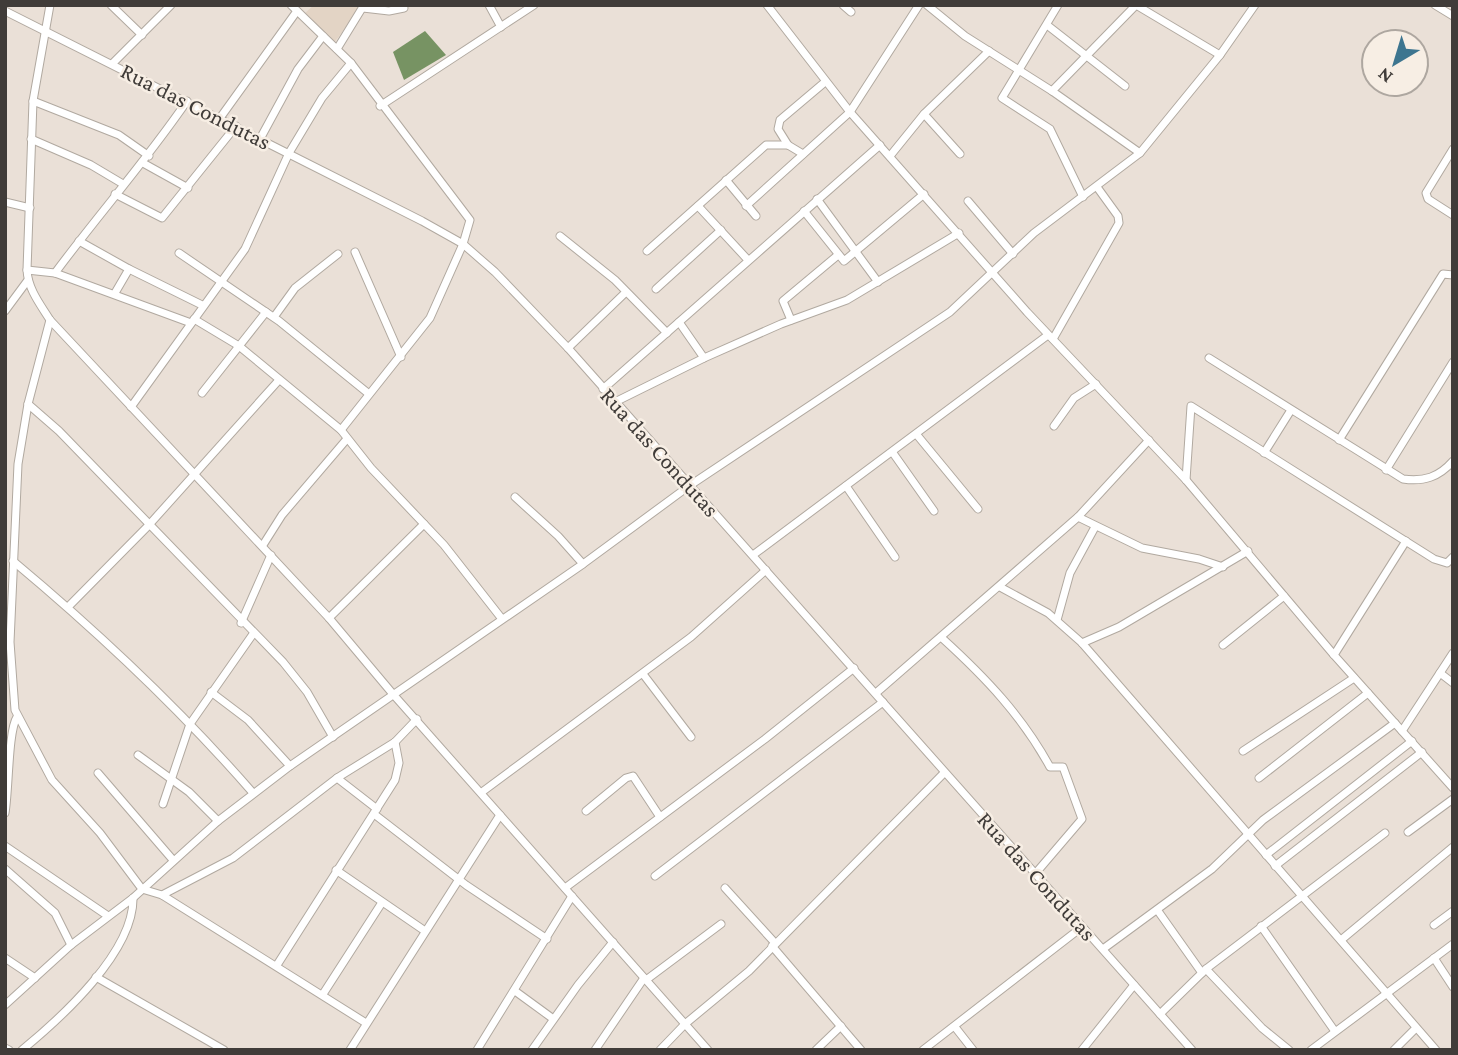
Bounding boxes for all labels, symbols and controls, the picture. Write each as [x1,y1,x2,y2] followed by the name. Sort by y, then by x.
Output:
[1360,28,1430,98] north arrow
[117,57,275,155] street label: Rua das Condutas
[1373,64,1396,88] text: N
[595,382,725,522] street label: Rua das Condutas
[972,806,1102,946] street label: Rua das Condutas

